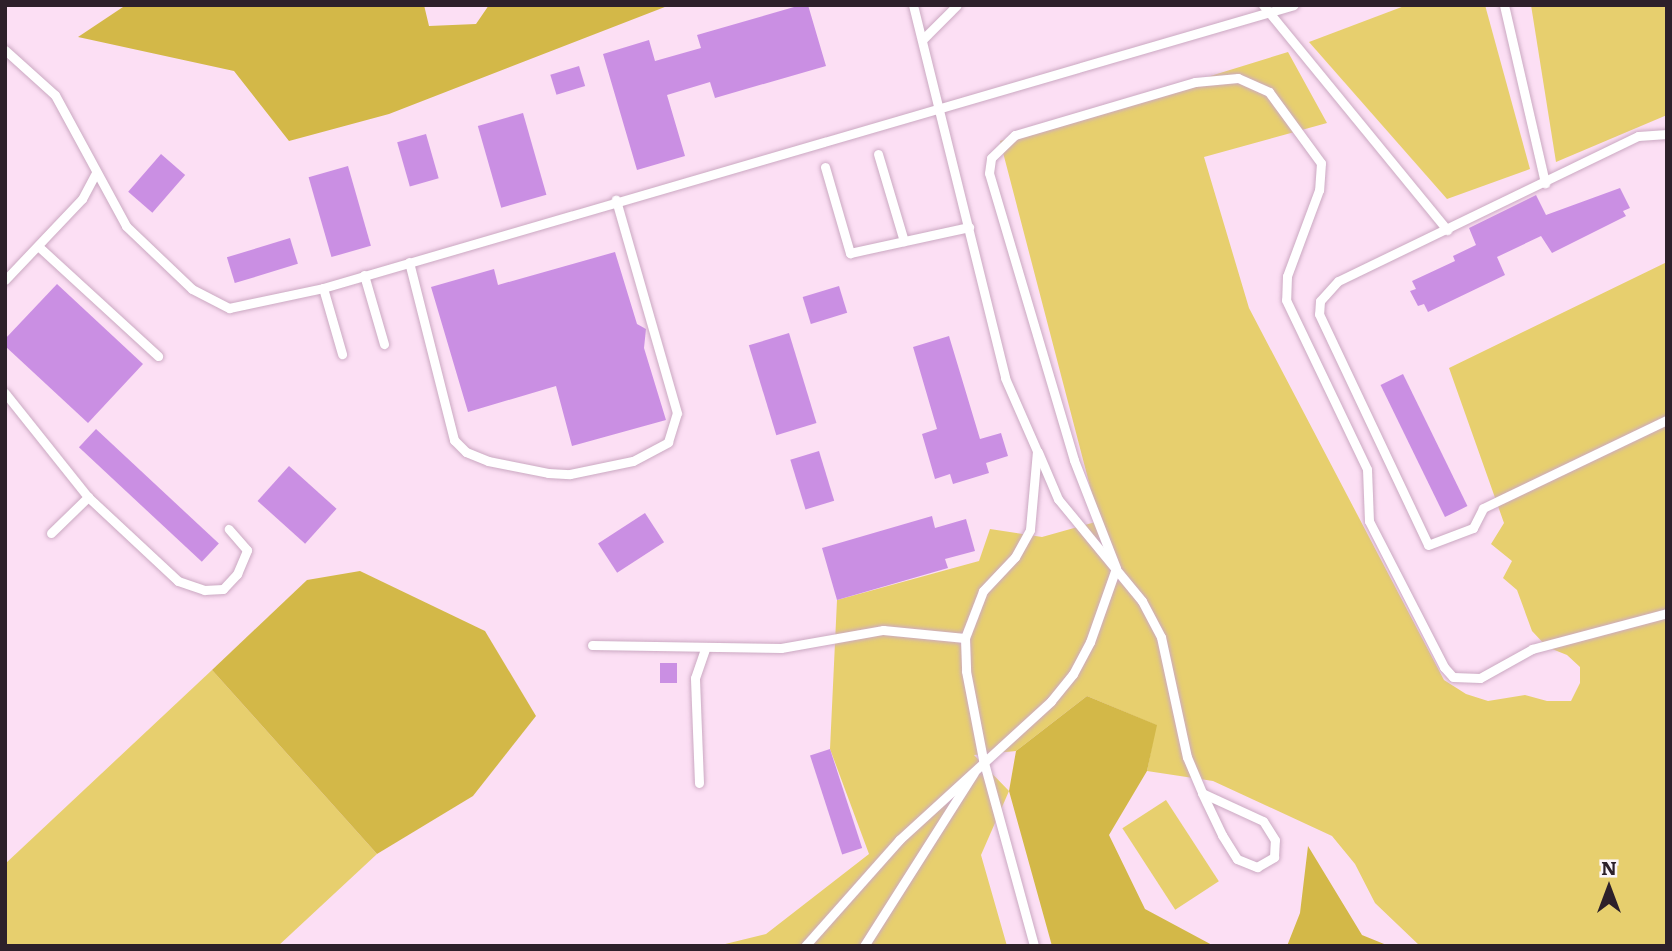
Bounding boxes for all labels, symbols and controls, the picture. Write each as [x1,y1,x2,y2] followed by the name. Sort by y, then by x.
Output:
[1574,853,1644,923] north arrow
[1601,853,1617,881] text: N

